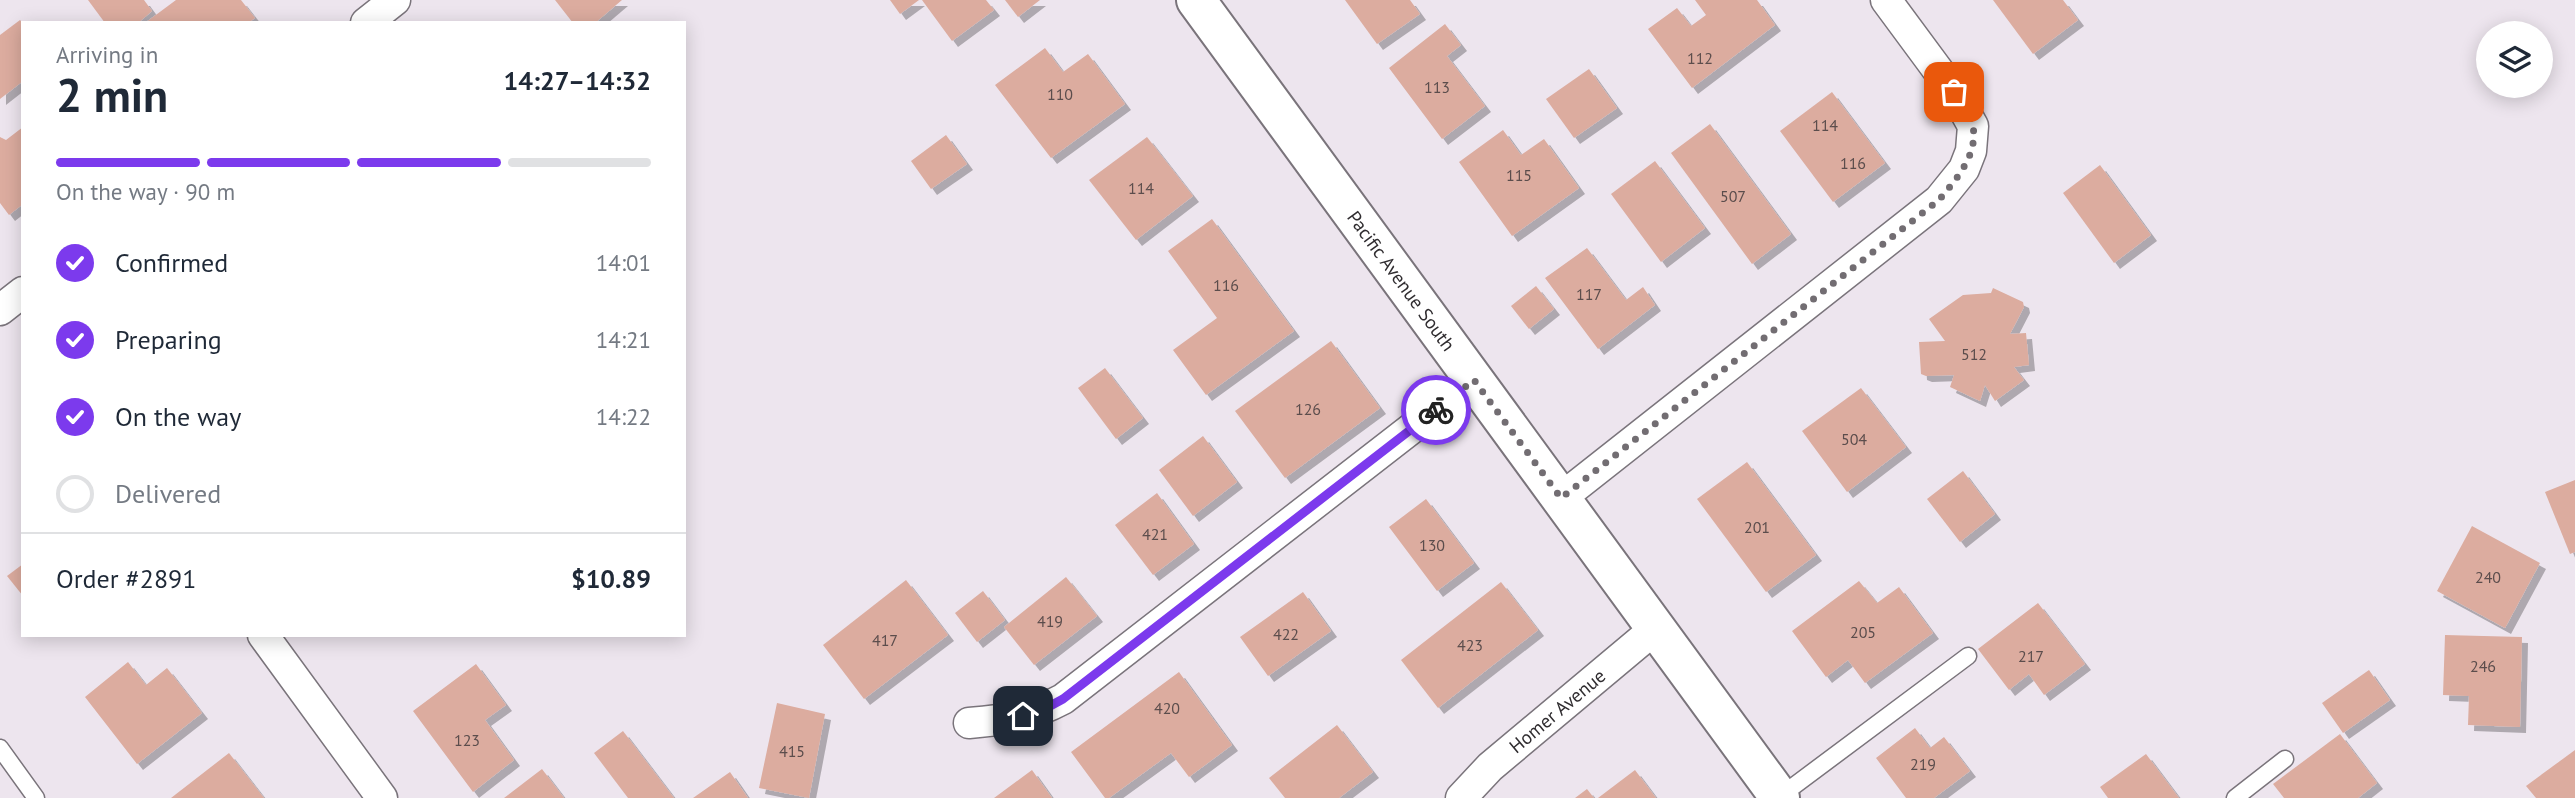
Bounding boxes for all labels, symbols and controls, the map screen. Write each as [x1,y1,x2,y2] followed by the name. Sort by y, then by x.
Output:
[2476,21,2553,98] map controls
[2476,21,2553,98] button: layers
[56,40,158,69] text: Arriving in
[1687,48,1713,68] house number: 112
[1924,62,1984,122] pin
[504,64,651,97] text: 14:27–14:32
[56,65,168,125] text: 2 min
[1935,73,1973,111] icon: bag
[1424,77,1450,97] house number: 113
[1047,84,1073,104] house number: 110
[1812,115,1838,135] house number: 114
[1840,153,1866,173] house number: 116
[1506,165,1532,185] house number: 115
[56,177,235,206] text: On the way · 90 m
[1128,178,1154,198] house number: 114
[1720,186,1746,206] house number: 507
[1342,206,1461,356] street label: Pacific Avenue South
[56,244,94,282] icon: check
[115,246,228,279] text: Confirmed
[596,248,651,277] text: 14:01
[1213,275,1239,295] house number: 116
[1576,284,1602,304] house number: 117
[56,321,94,359] icon: check
[115,323,222,356] text: Preparing
[596,325,651,354] text: 14:21
[1961,344,1987,364] house number: 512
[1401,375,1471,445] courier
[1417,391,1455,429] icon: bike
[56,398,94,436] icon: check
[1295,399,1321,419] house number: 126
[115,400,241,433] text: On the way
[596,402,651,431] text: 14:22
[1841,429,1867,449] house number: 504
[115,477,221,510] text: Delivered
[1744,517,1770,537] house number: 201
[1142,524,1168,544] house number: 421
[1419,535,1445,555] house number: 130
[56,562,196,595] text: Order #2891
[571,562,651,595] text: $10.89
[2475,567,2501,587] house number: 240
[1037,611,1063,631] house number: 419
[1850,622,1876,642] house number: 205
[1273,624,1299,644] house number: 422
[872,630,898,650] house number: 417
[1457,635,1483,655] house number: 423
[2018,646,2044,666] house number: 217
[2470,656,2496,676] house number: 246
[1504,664,1610,758] street label: Homer Avenue
[993,686,1053,746] pin
[1004,697,1042,735] icon: home
[1154,698,1180,718] house number: 420
[454,730,480,750] house number: 123
[779,741,805,761] house number: 415
[1910,754,1936,774] house number: 219

